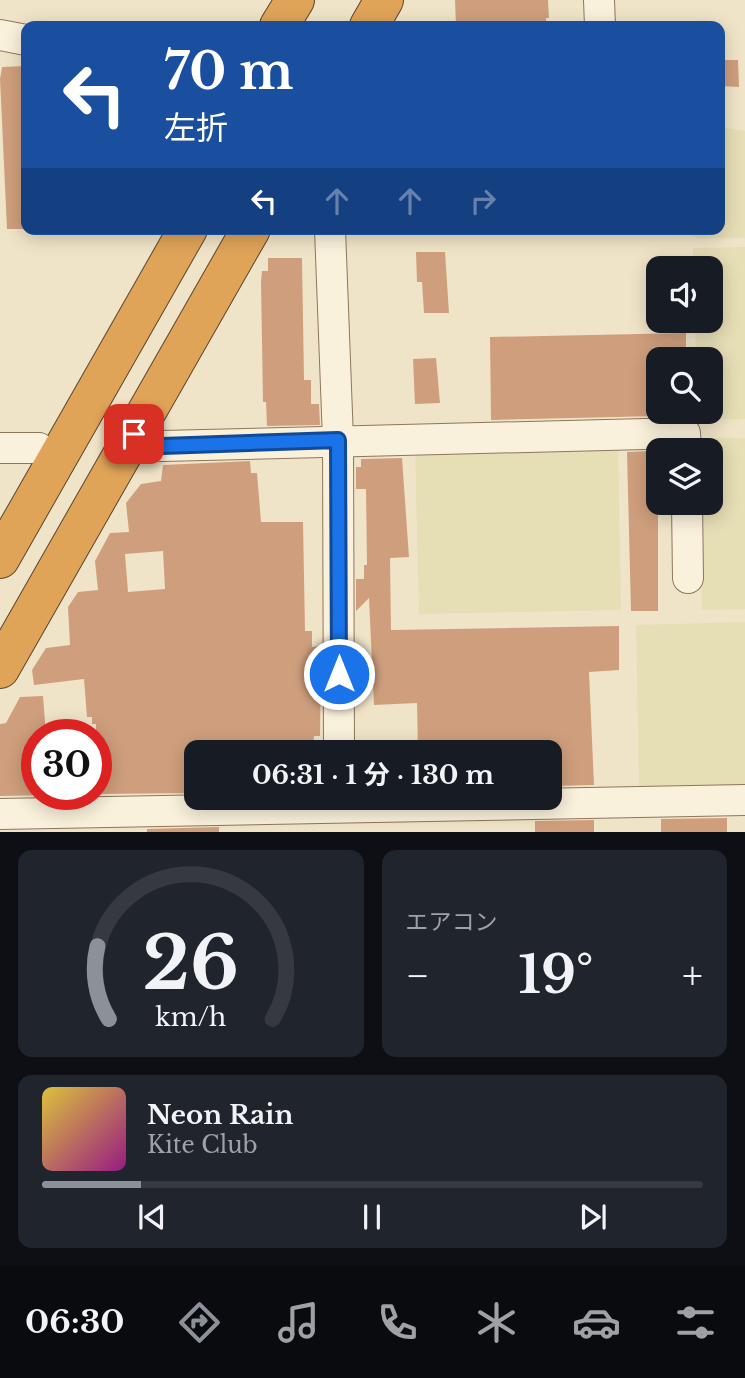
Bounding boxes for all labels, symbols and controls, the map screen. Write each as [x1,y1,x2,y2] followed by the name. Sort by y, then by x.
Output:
[164,41,294,102] text: 70 m
[49,49,140,140] icon: left
[164,108,228,148] text: 左折
[245,182,283,220] icon: left
[318,182,356,220] icon: ahead
[391,182,429,220] icon: ahead
[464,182,502,220] icon: right
[646,256,723,515] map controls
[646,256,723,333] button: sound
[646,347,723,424] button: search
[104,404,164,464] pin
[115,415,153,453] icon: arrive
[646,438,723,515] button: layers
[302,637,376,711] position arrow
[21,719,112,810] speed limit sign: 30
[252,759,494,791] text: 06:31 · 1 分 · 130 m
[406,908,498,936] text: エアコン
[143,919,239,1010] text: 26
[518,943,593,1007] text: 19°
[406,952,430,999] text: −
[682,952,703,999] text: +
[155,1002,226,1033] text: km/h
[147,1099,293,1131] text: Neon Rain
[147,1131,258,1159] text: Kite Club
[133,1198,171,1236] icon: previous
[353,1198,391,1236] icon: pause
[574,1198,612,1236] icon: next
[175,1298,224,1347] icon: directions
[274,1298,323,1347] icon: music
[373,1298,422,1347] icon: phone
[472,1298,521,1347] icon: climate
[572,1298,621,1347] icon: car
[671,1298,720,1347] icon: filters
[25,1302,124,1342] text: 06:30

